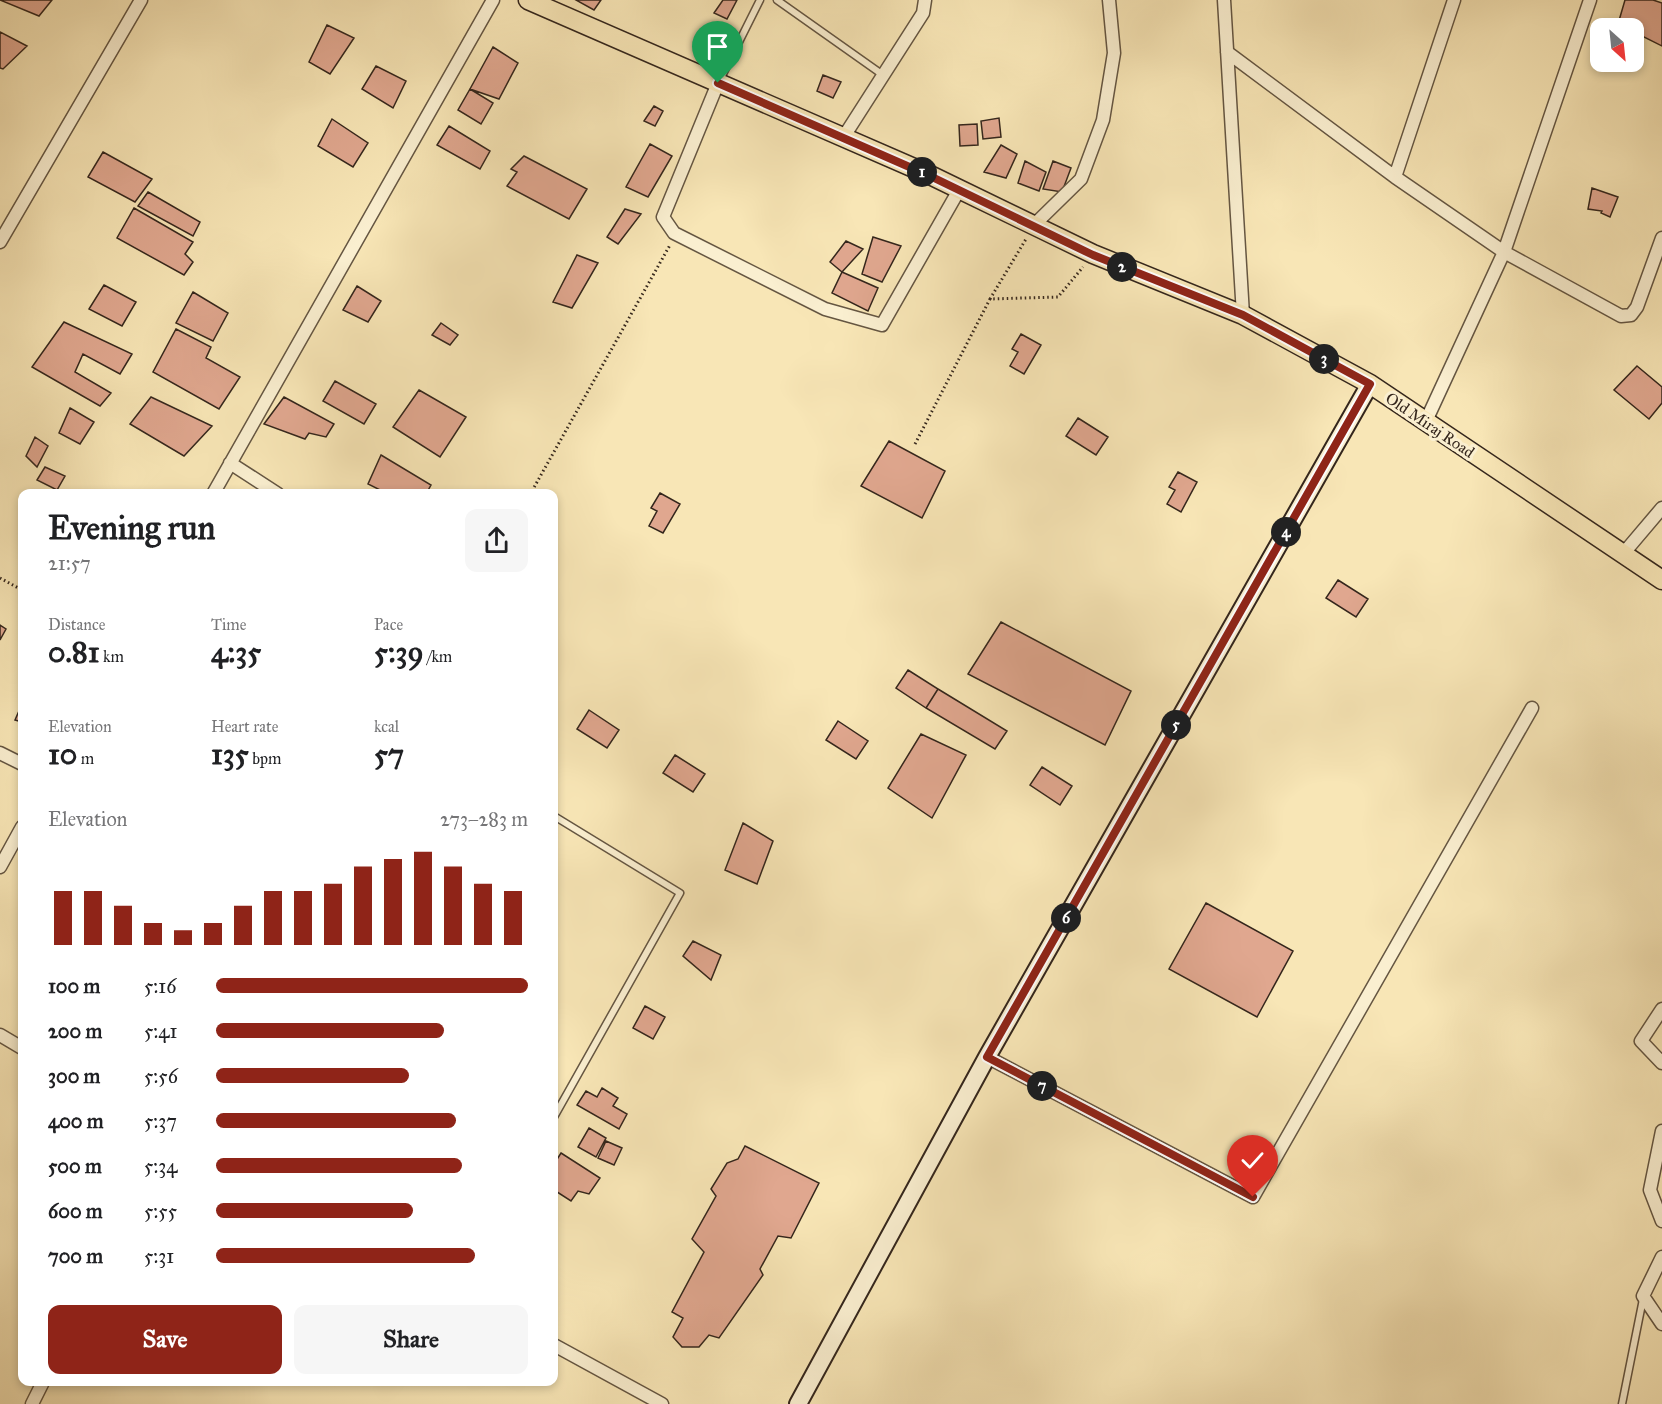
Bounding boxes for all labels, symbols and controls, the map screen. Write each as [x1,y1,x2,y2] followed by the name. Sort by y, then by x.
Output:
[1590,18,1644,72] north arrow
[1590,18,1644,72] map controls
[692,21,743,83] pin
[701,30,734,63] icon: arrive
[907,157,937,187] pin: 1
[919,162,925,181] text: 1
[1107,252,1137,282] pin: 2
[1118,257,1126,276] text: 2
[1309,344,1339,374] pin: 3
[1321,349,1327,368] text: 3
[1382,388,1478,462] street label: Old Miraj Road
[48,508,215,548] text: Evening run
[465,509,528,572] button: share
[1271,517,1301,547] pin: 4
[1282,522,1290,541] text: 4
[48,551,91,575] text: 21:57
[48,615,105,634] text: Distance
[211,615,246,634] text: Time
[374,615,403,634] text: Pace
[48,634,100,670] text: 0.81
[211,634,261,670] text: 4:35
[374,634,424,670] text: 5:39
[100,647,124,666] text: km
[424,647,452,666] text: /km
[1161,710,1191,740] pin: 5
[1172,715,1180,734] text: 5
[48,717,112,736] text: Elevation
[211,717,278,736] text: Heart rate
[374,717,399,736] text: kcal
[48,736,77,772] text: 10
[211,736,249,772] text: 135
[374,736,404,772] text: 57
[77,749,94,768] text: m
[249,749,281,768] text: bpm
[48,807,127,831] text: Elevation
[440,807,528,831] text: 273–283 m
[1051,903,1081,933] pin: 6
[1062,908,1070,927] text: 6
[48,974,100,998] text: 100 m
[144,974,176,998] text: 5:16
[48,1019,102,1043] text: 200 m
[144,1019,177,1043] text: 5:41
[48,1064,100,1088] text: 300 m
[144,1064,178,1088] text: 5:56
[1027,1071,1057,1101] pin: 7
[1038,1076,1046,1095] text: 7
[48,1109,104,1133] text: 400 m
[144,1109,177,1133] text: 5:37
[1227,1135,1278,1197] pin
[1236,1144,1269,1177] icon: check
[48,1154,102,1178] text: 500 m
[144,1154,177,1178] text: 5:34
[48,1199,103,1223] text: 600 m
[144,1199,177,1223] text: 5:55
[48,1244,103,1268] text: 700 m
[144,1244,174,1268] text: 5:31
[48,1305,282,1374] button: Save
[294,1305,528,1374] button: Share

